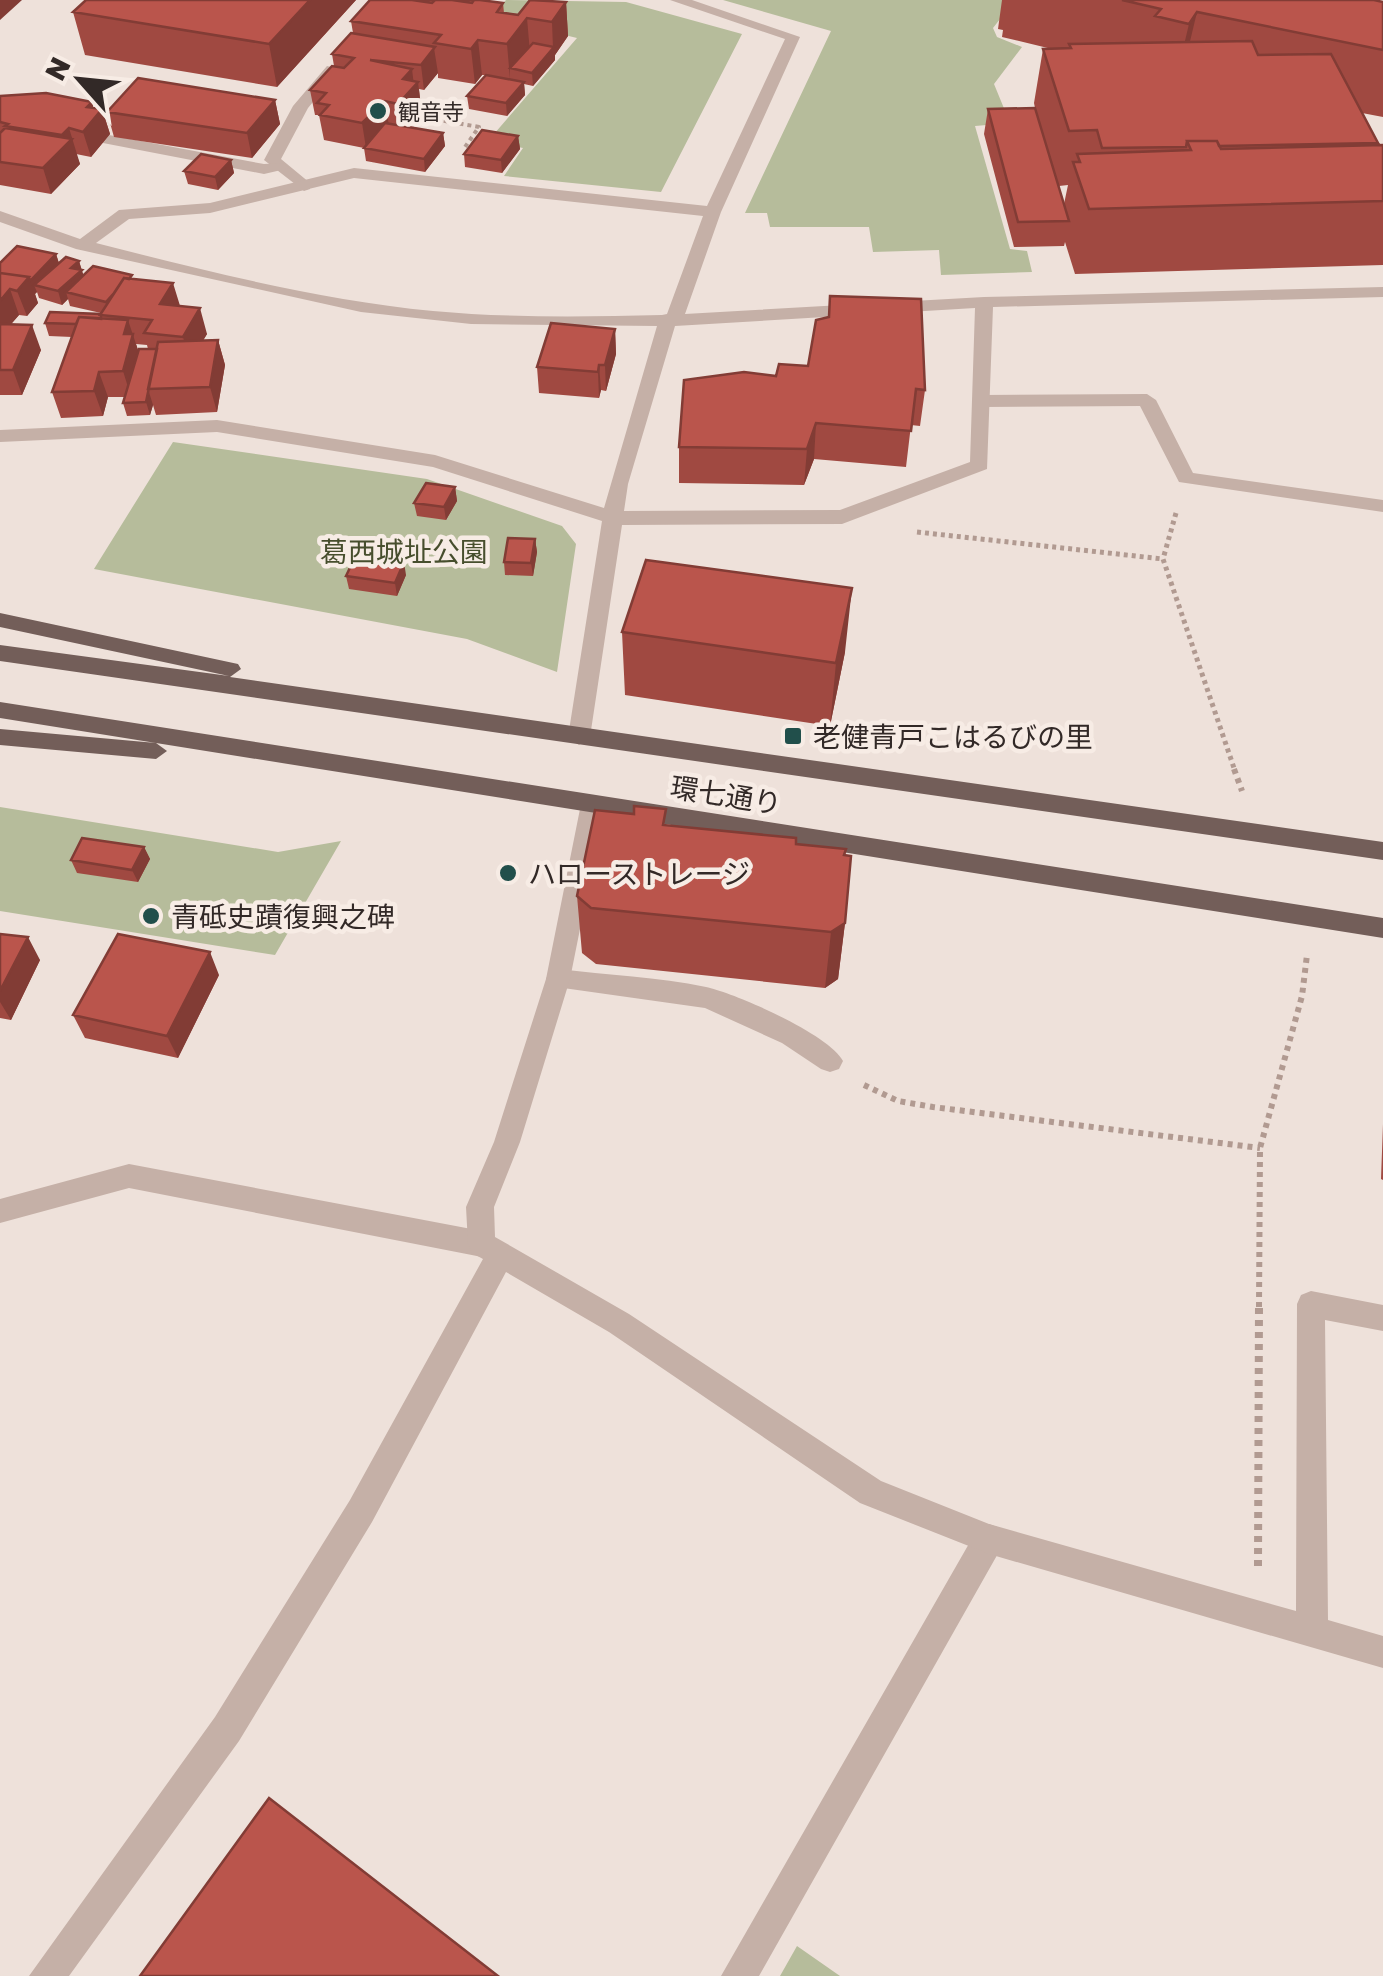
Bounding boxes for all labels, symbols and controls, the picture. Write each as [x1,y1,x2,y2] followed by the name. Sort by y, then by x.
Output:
[30,30,130,130] north arrow
[38,51,77,85] text: N
[398,98,464,125] place label: 観音寺
[367,100,389,122] marker: 観音寺
[320,535,488,568] park label: 葛西城址公園
[813,720,1093,753] place label: 老健青戸こはるびの里
[782,725,804,747] marker: 老健青戸こはるびの里
[668,770,784,820] street label: 環七通り
[528,857,750,890] place label: ハローストレージ
[497,862,519,884] marker: ハローストレージ
[171,900,395,933] place label: 青砥史蹟復興之碑
[140,905,162,927] marker: 青砥史蹟復興之碑

